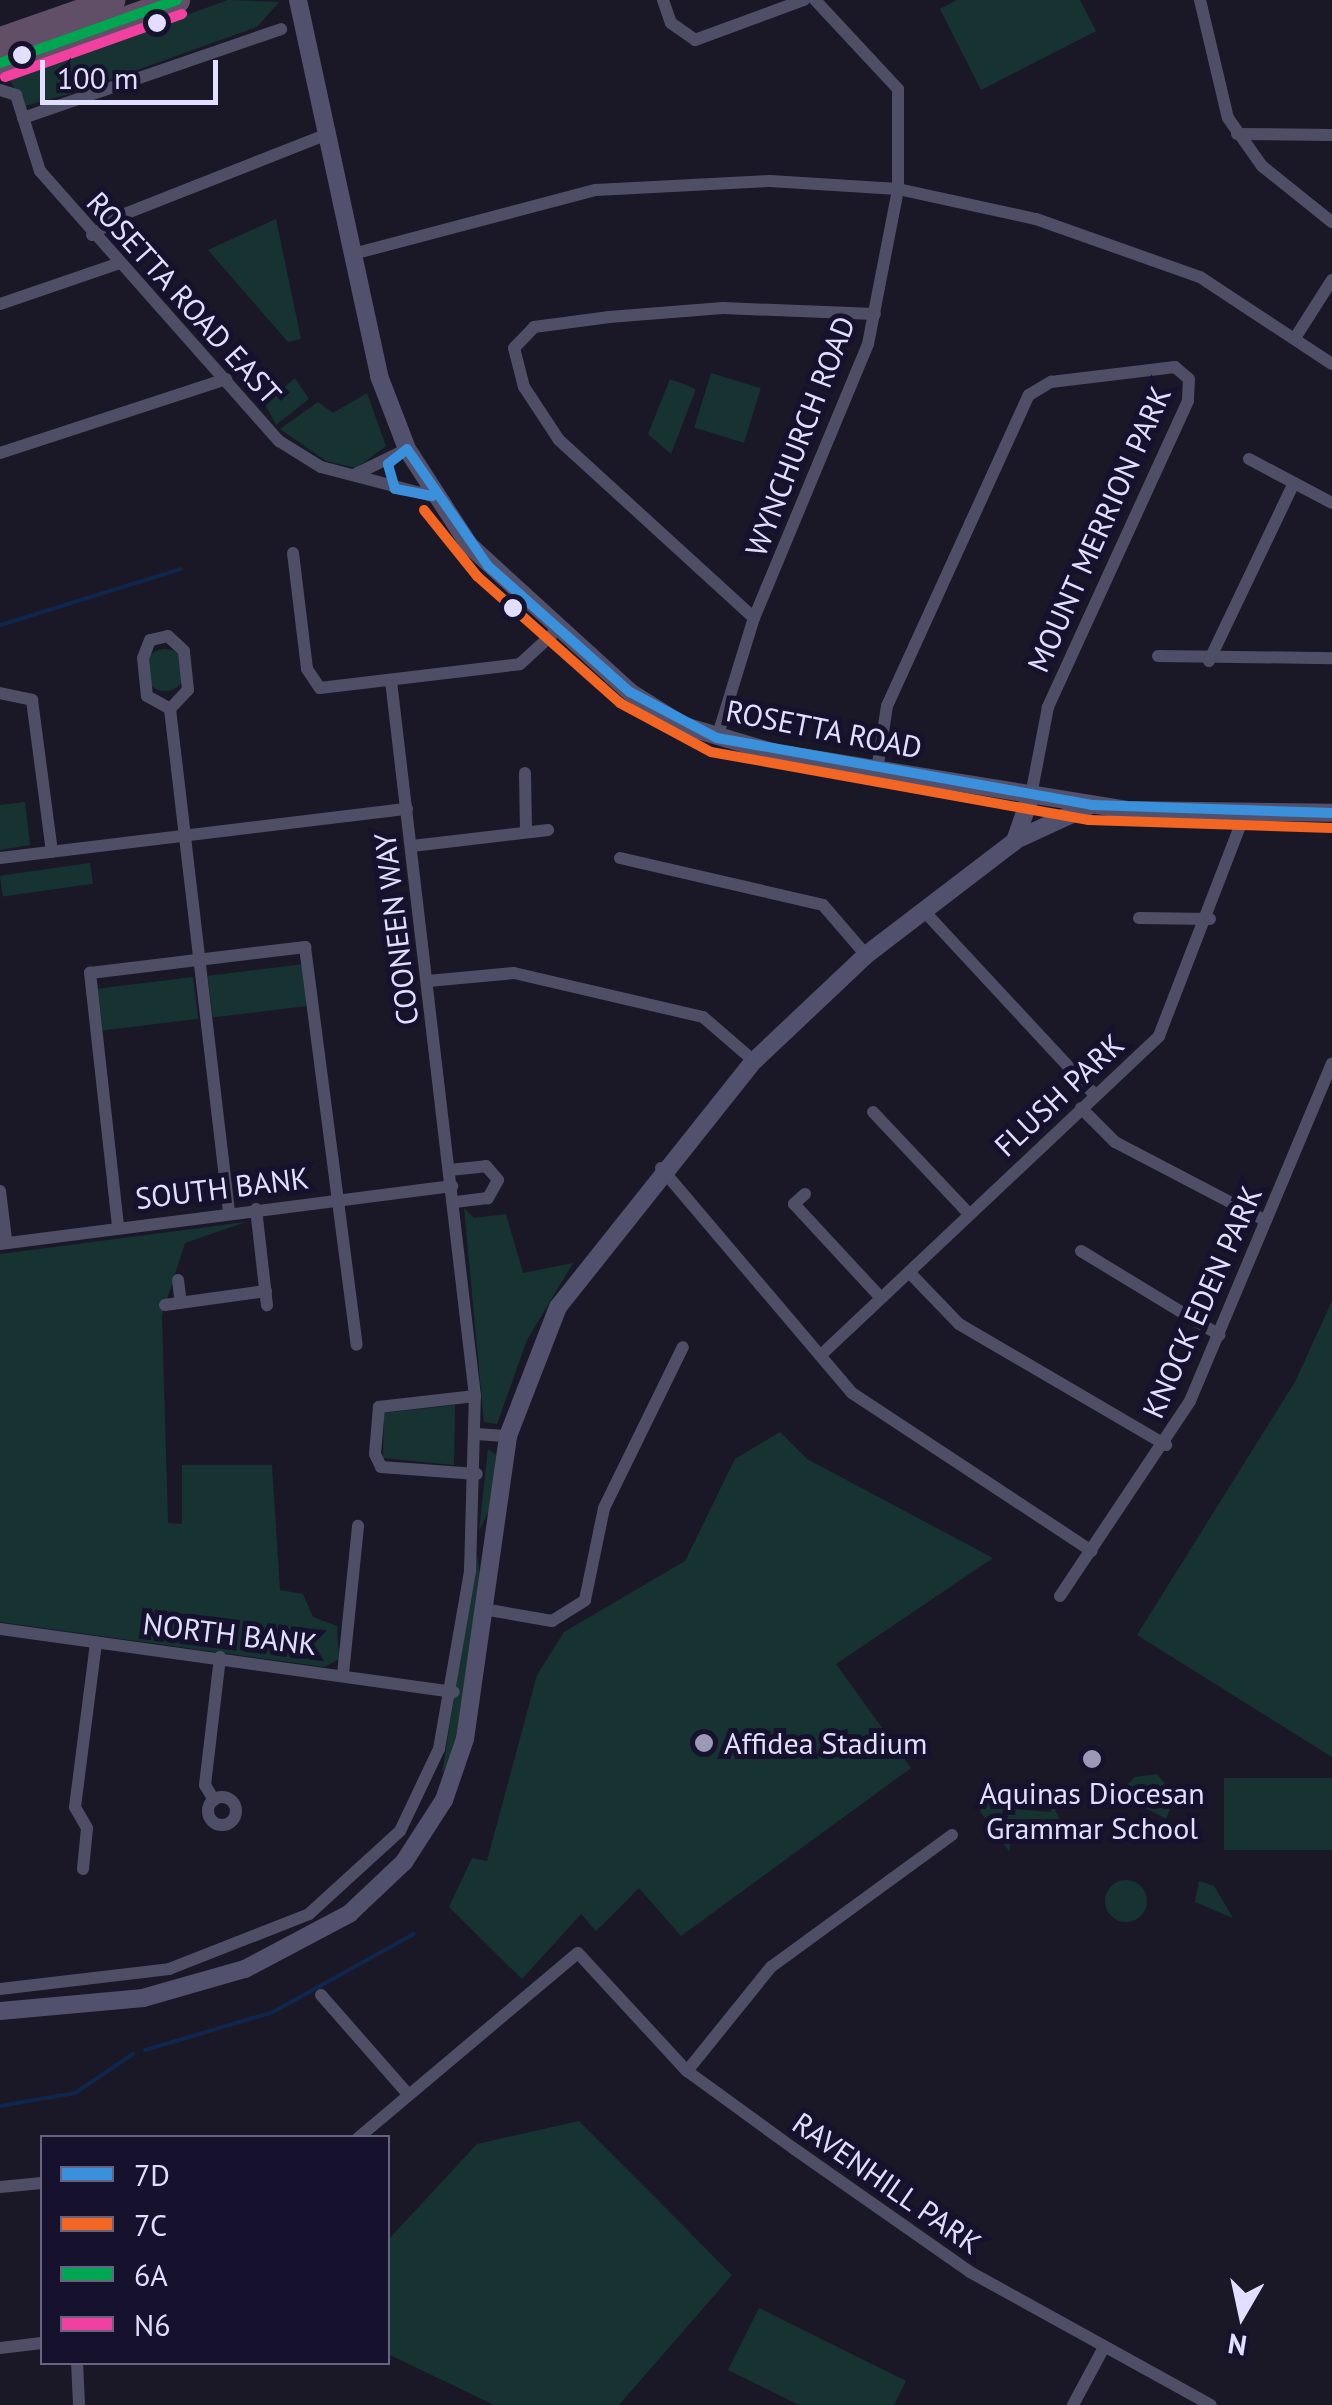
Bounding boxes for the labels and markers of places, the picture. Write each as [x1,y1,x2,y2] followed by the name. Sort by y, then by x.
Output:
[147,13,167,33] unlabelled marker
[12,45,32,65] unlabelled marker
[503,598,523,618] unlabelled marker
[724,1725,927,1761] place label: Affidea Stadium
[693,1732,715,1754] marker: Affidea Stadium
[1081,1748,1103,1770] marker: Aquinas Diocesan Grammar School
[979,1775,1205,1846] place label: Aquinas Diocesan Grammar School

